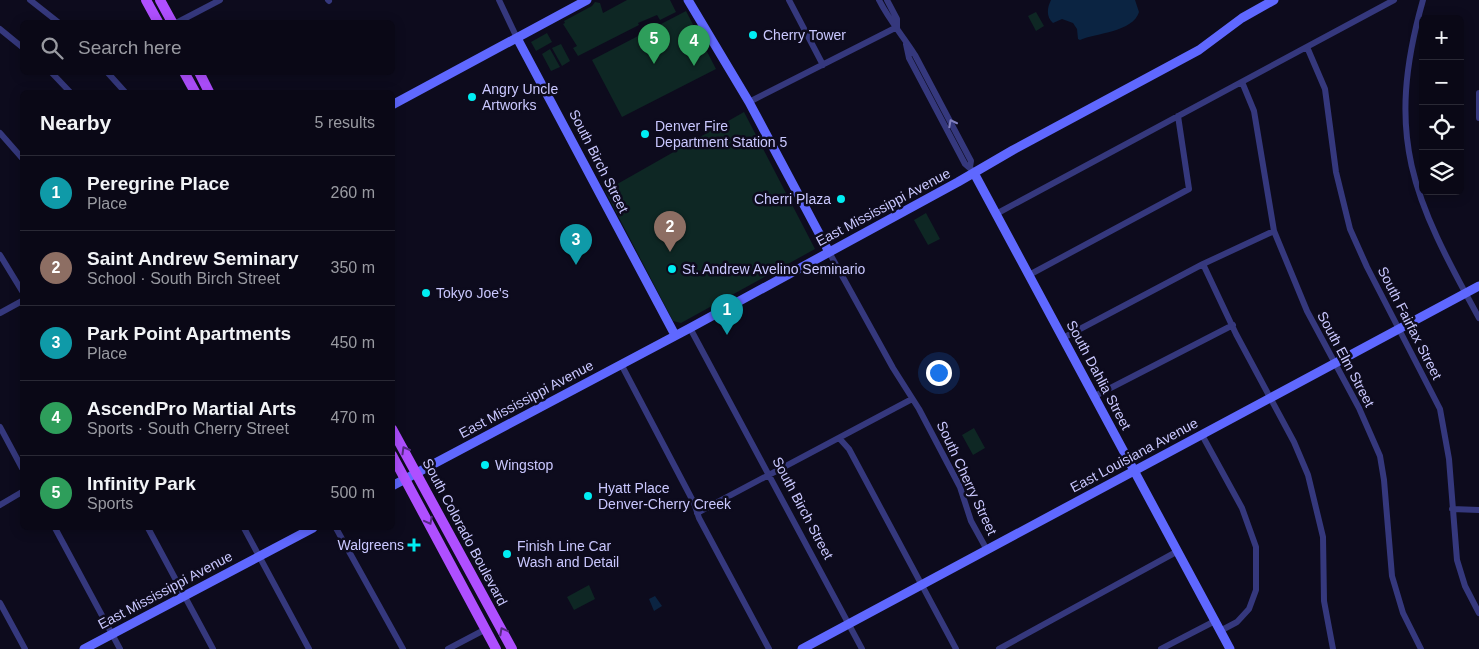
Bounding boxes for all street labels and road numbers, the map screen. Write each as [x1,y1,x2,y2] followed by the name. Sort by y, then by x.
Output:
[566,107,632,215] street label: South Birch Street
[813,165,953,249] street label: East Mississippi Avenue
[1375,264,1445,382] street label: South Fairfax Street
[1314,309,1378,410] street label: South Elm Street
[1063,318,1135,432] street label: South Dahlia Street
[456,357,596,441] street label: East Mississippi Avenue
[1067,414,1201,495] street label: East Louisiana Avenue
[934,419,1000,538] street label: South Cherry Street
[769,454,837,562] street label: South Birch Street
[419,456,511,608] street label: South Colorado Boulevard
[95,548,235,632] street label: East Mississippi Avenue

